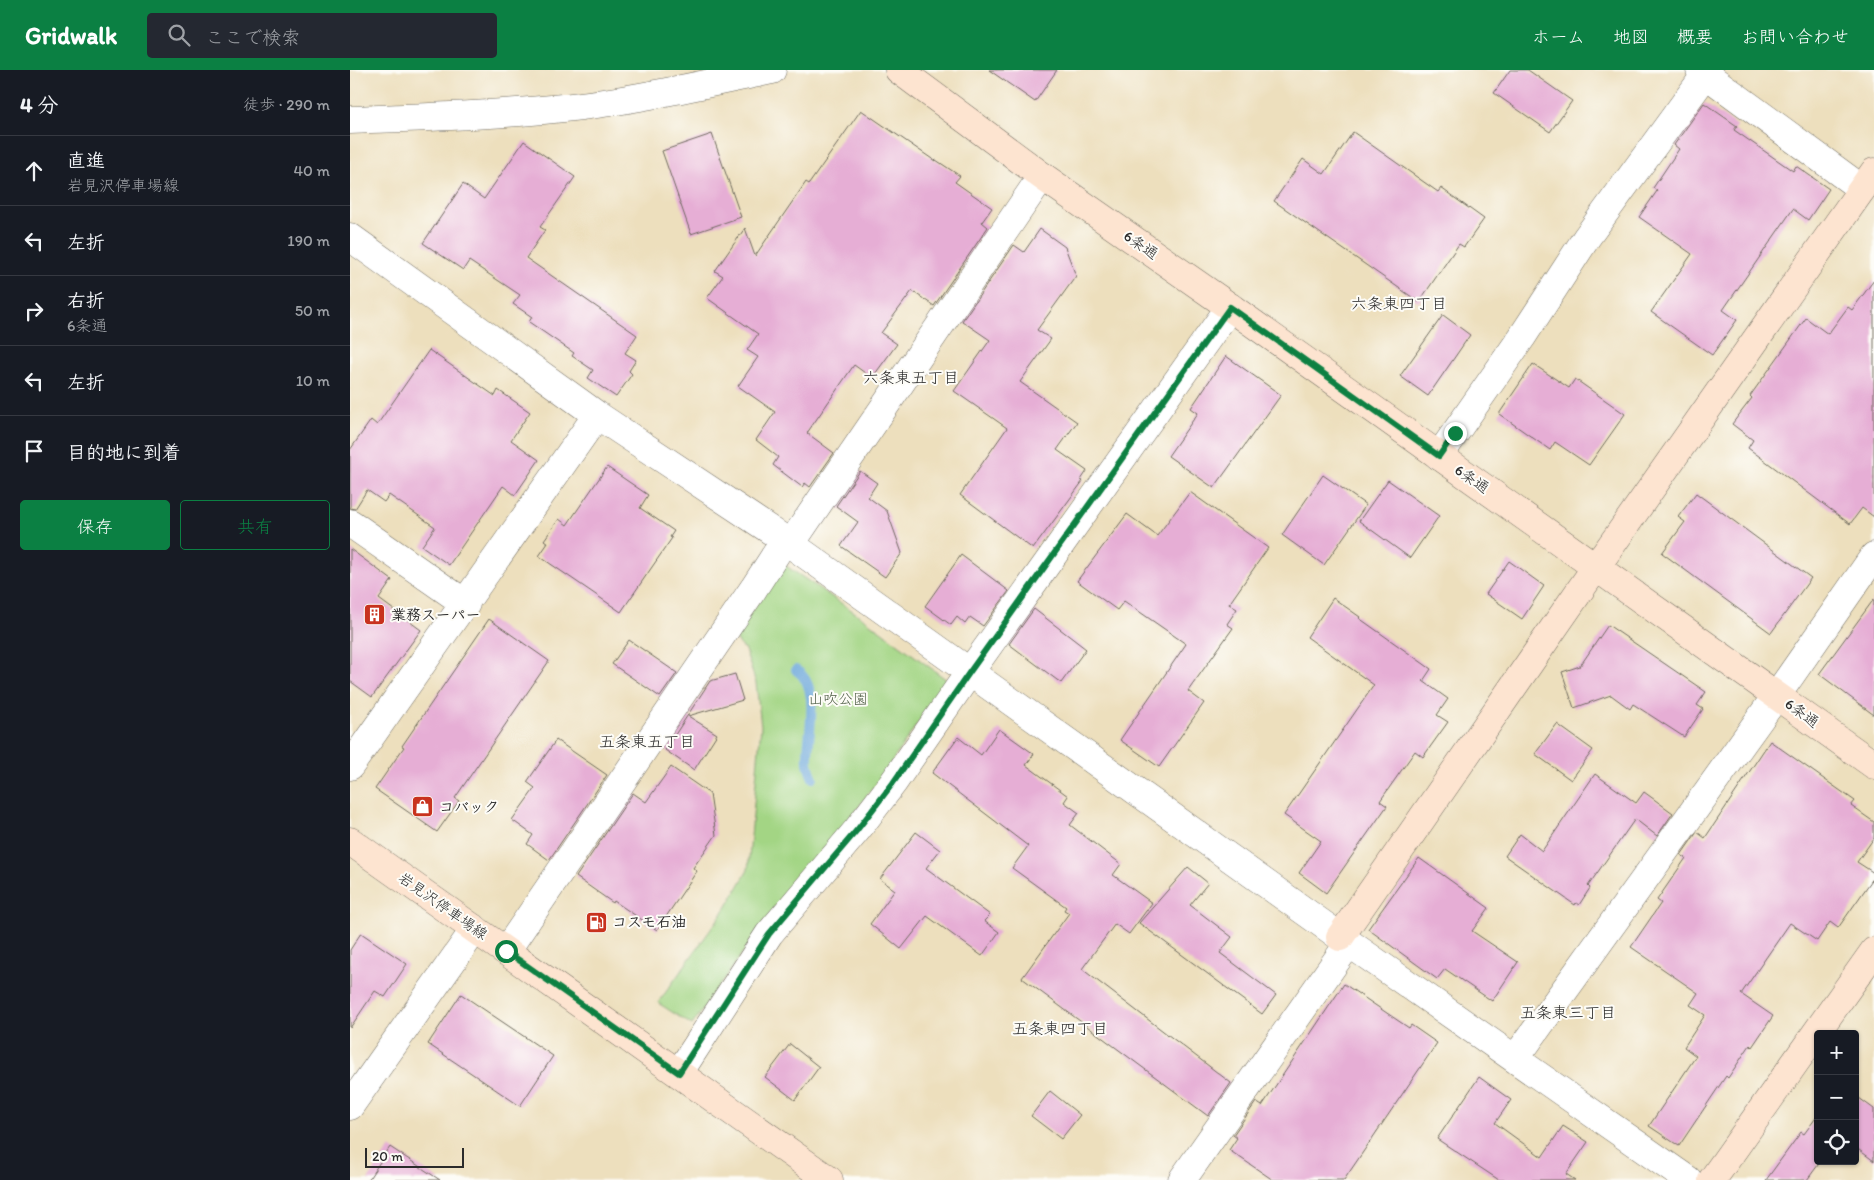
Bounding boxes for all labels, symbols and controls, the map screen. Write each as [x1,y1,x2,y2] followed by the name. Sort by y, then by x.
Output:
[147,13,497,58] search box
[25,21,117,50] text: Gridwalk
[165,21,193,49] icon: search
[205,26,300,49] text: ここで検索
[1532,26,1585,48] text: ホーム
[1613,26,1649,48] text: 地図
[1677,26,1713,48] text: 概要
[1741,26,1849,48] text: お問い合わせ
[20,92,58,117] text: 4 分
[243,95,330,114] text: 徒歩 · 290 m
[67,149,105,172] text: 直進
[20,157,48,185] icon: ahead
[293,161,330,180] text: 40 m
[67,176,179,195] text: 岩見沢停車場線
[20,227,48,255] icon: left
[1120,227,1162,263] street label: 6条通
[67,231,105,254] text: 左折
[287,231,330,250] text: 190 m
[67,289,105,312] text: 右折
[1351,294,1447,313] district label: 六条東四丁目
[20,297,48,325] icon: right
[295,301,330,320] text: 50 m
[67,316,107,335] text: 6条通
[20,367,48,395] icon: left
[863,368,959,387] district label: 六条東五丁目
[67,371,105,394] text: 左折
[296,371,330,390] text: 10 m
[1444,422,1467,445] route end
[20,437,48,465] icon: arrive
[67,441,181,464] text: 目的地に到着
[1451,461,1493,497] street label: 6条通
[20,500,170,550] button: 保存
[180,500,330,550] button: 共有
[363,603,387,627] building icon: 業務スーパー
[391,606,480,624] place label: 業務スーパー
[808,690,868,708] park label: 山吹公園
[1781,695,1823,731] street label: 6条通
[599,732,695,751] district label: 五条東五丁目
[411,795,435,819] shop icon: コバック
[439,798,499,816] place label: コバック
[395,869,491,943] street label: 岩見沢停車場線
[584,910,608,934] fuel station icon: コスモ石油
[612,913,686,931] place label: コスモ石油
[495,940,518,963] route start
[1520,1003,1616,1022] district label: 五条東三丁目
[1012,1019,1108,1038] district label: 五条東四丁目
[1814,1030,1859,1165] map controls
[1814,1030,1859,1075] button: +
[1814,1075,1859,1120] button: −
[1814,1120,1859,1165] button: locate
[365,1145,464,1168] scale bar
[372,1148,403,1165] text: 20 m

